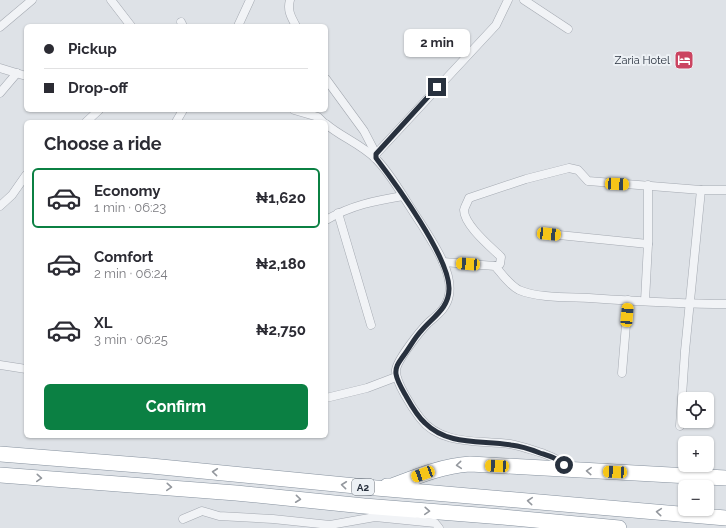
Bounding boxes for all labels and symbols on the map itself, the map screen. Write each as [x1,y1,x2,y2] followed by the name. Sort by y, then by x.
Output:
[404,29,470,57] callout: 2 min
[673,49,695,71] hotel icon: Zaria Hotel
[615,54,670,67] place label: Zaria Hotel
[428,78,446,96] route end
[605,177,629,191] car
[536,227,562,241] car
[456,257,480,271] car
[620,303,634,327] car
[555,456,573,474] route start
[485,459,509,473] car
[456,461,462,470] one-way arrow
[410,464,436,484] car
[603,465,627,479] car
[586,467,592,476] one-way arrow
[212,468,218,477] one-way arrow
[36,474,42,483] one-way arrow
[352,479,374,495] road number: A2
[341,480,347,489] one-way arrow
[166,483,172,492] one-way arrow
[295,495,301,504] one-way arrow
[527,497,533,506] one-way arrow
[424,507,430,516] one-way arrow
[656,508,662,517] one-way arrow

